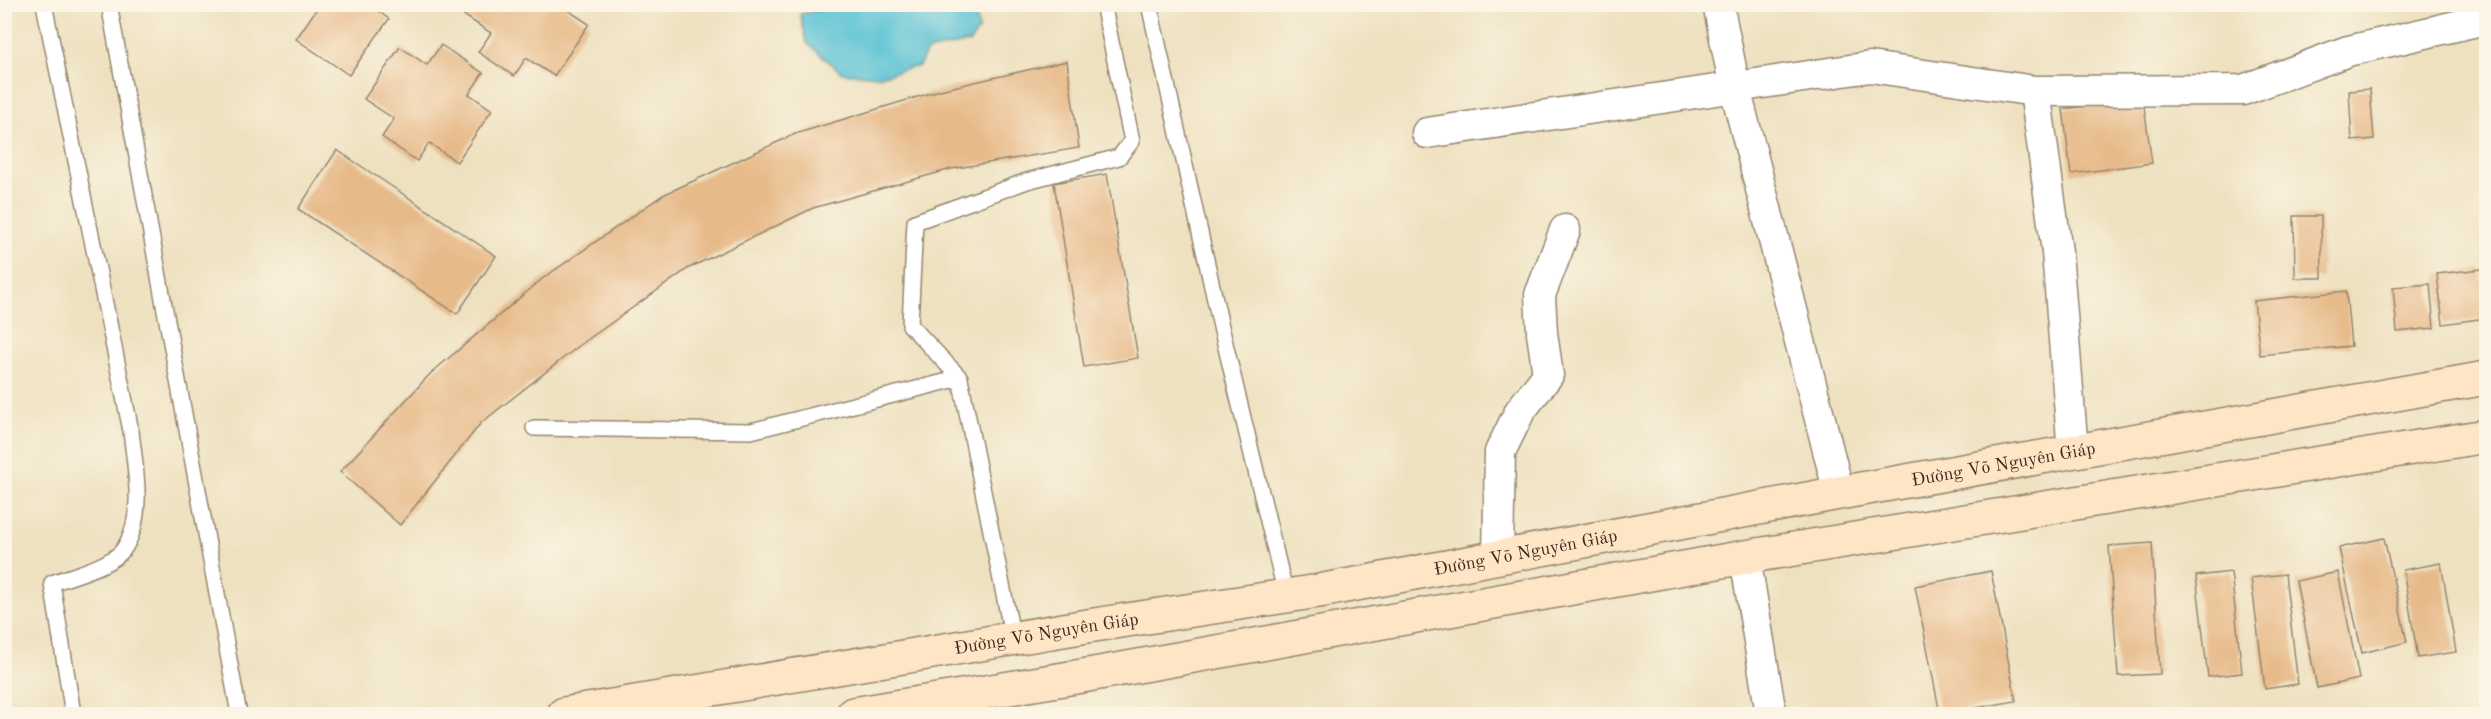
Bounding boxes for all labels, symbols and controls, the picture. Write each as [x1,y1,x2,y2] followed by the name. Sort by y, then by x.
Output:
[1910,440,2097,490] street label: Đường Võ Nguyên Giáp
[1432,527,1619,579] street label: Đường Võ Nguyên Giáp
[953,610,1140,658] street label: Đường Võ Nguyên Giáp

